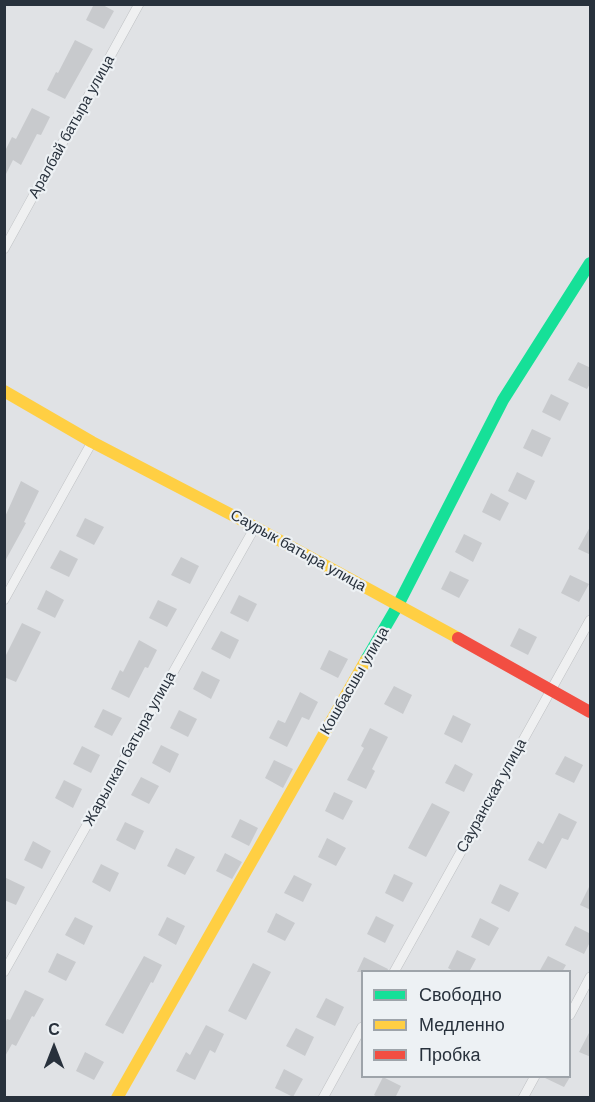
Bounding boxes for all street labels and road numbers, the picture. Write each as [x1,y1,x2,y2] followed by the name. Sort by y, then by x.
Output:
[25,52,119,202] street label: Аралбай батыра улица
[227,506,369,596] street label: Саурык батыра улица
[317,624,393,738] street label: Кошбасшы улица
[80,669,180,829] street label: Жарылкап батыра улица
[453,736,531,856] street label: Сауранская улица

